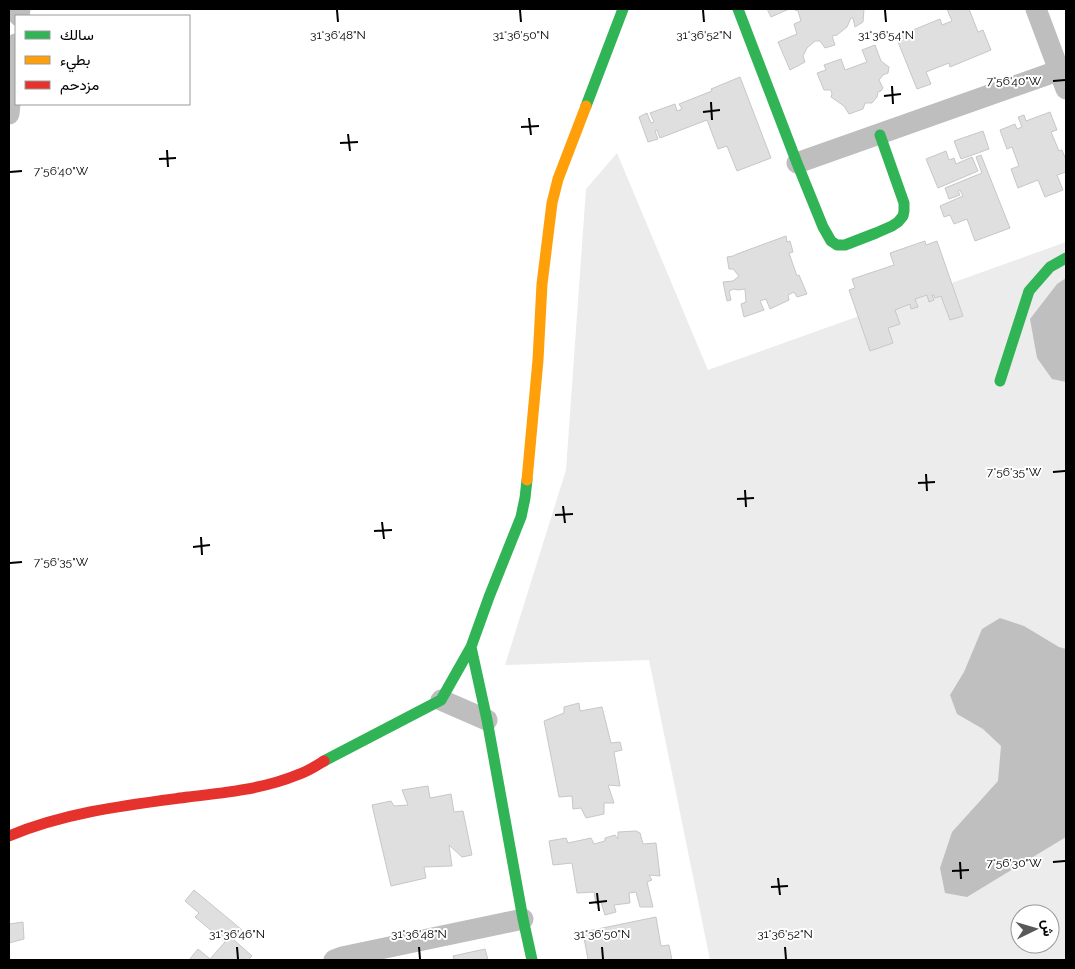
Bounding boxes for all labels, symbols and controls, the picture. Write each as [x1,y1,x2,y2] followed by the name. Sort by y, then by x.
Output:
[15,15,190,105] legend
[60,26,94,44] text: سالك
[310,28,366,42] text: 31°36'48"N
[493,28,549,42] text: 31°36'50"N
[676,28,732,42] text: 31°36'52"N
[858,28,914,42] text: 31°36'54"N
[60,51,90,73] text: بطيء
[987,74,1042,88] text: 7°56'40"W
[60,76,99,95] text: مزدحم
[34,164,89,178] text: 7°56'40"W
[987,465,1042,479] text: 7°56'35"W
[34,555,89,569] text: 7°56'35"W
[986,856,1042,870] text: 7°56'30"W
[1010,904,1060,954] north arrow
[1038,919,1057,937] text: ش
[209,927,265,941] text: 31°36'46"N
[391,927,447,941] text: 31°36'48"N
[574,927,630,941] text: 31°36'50"N
[757,927,813,941] text: 31°36'52"N

